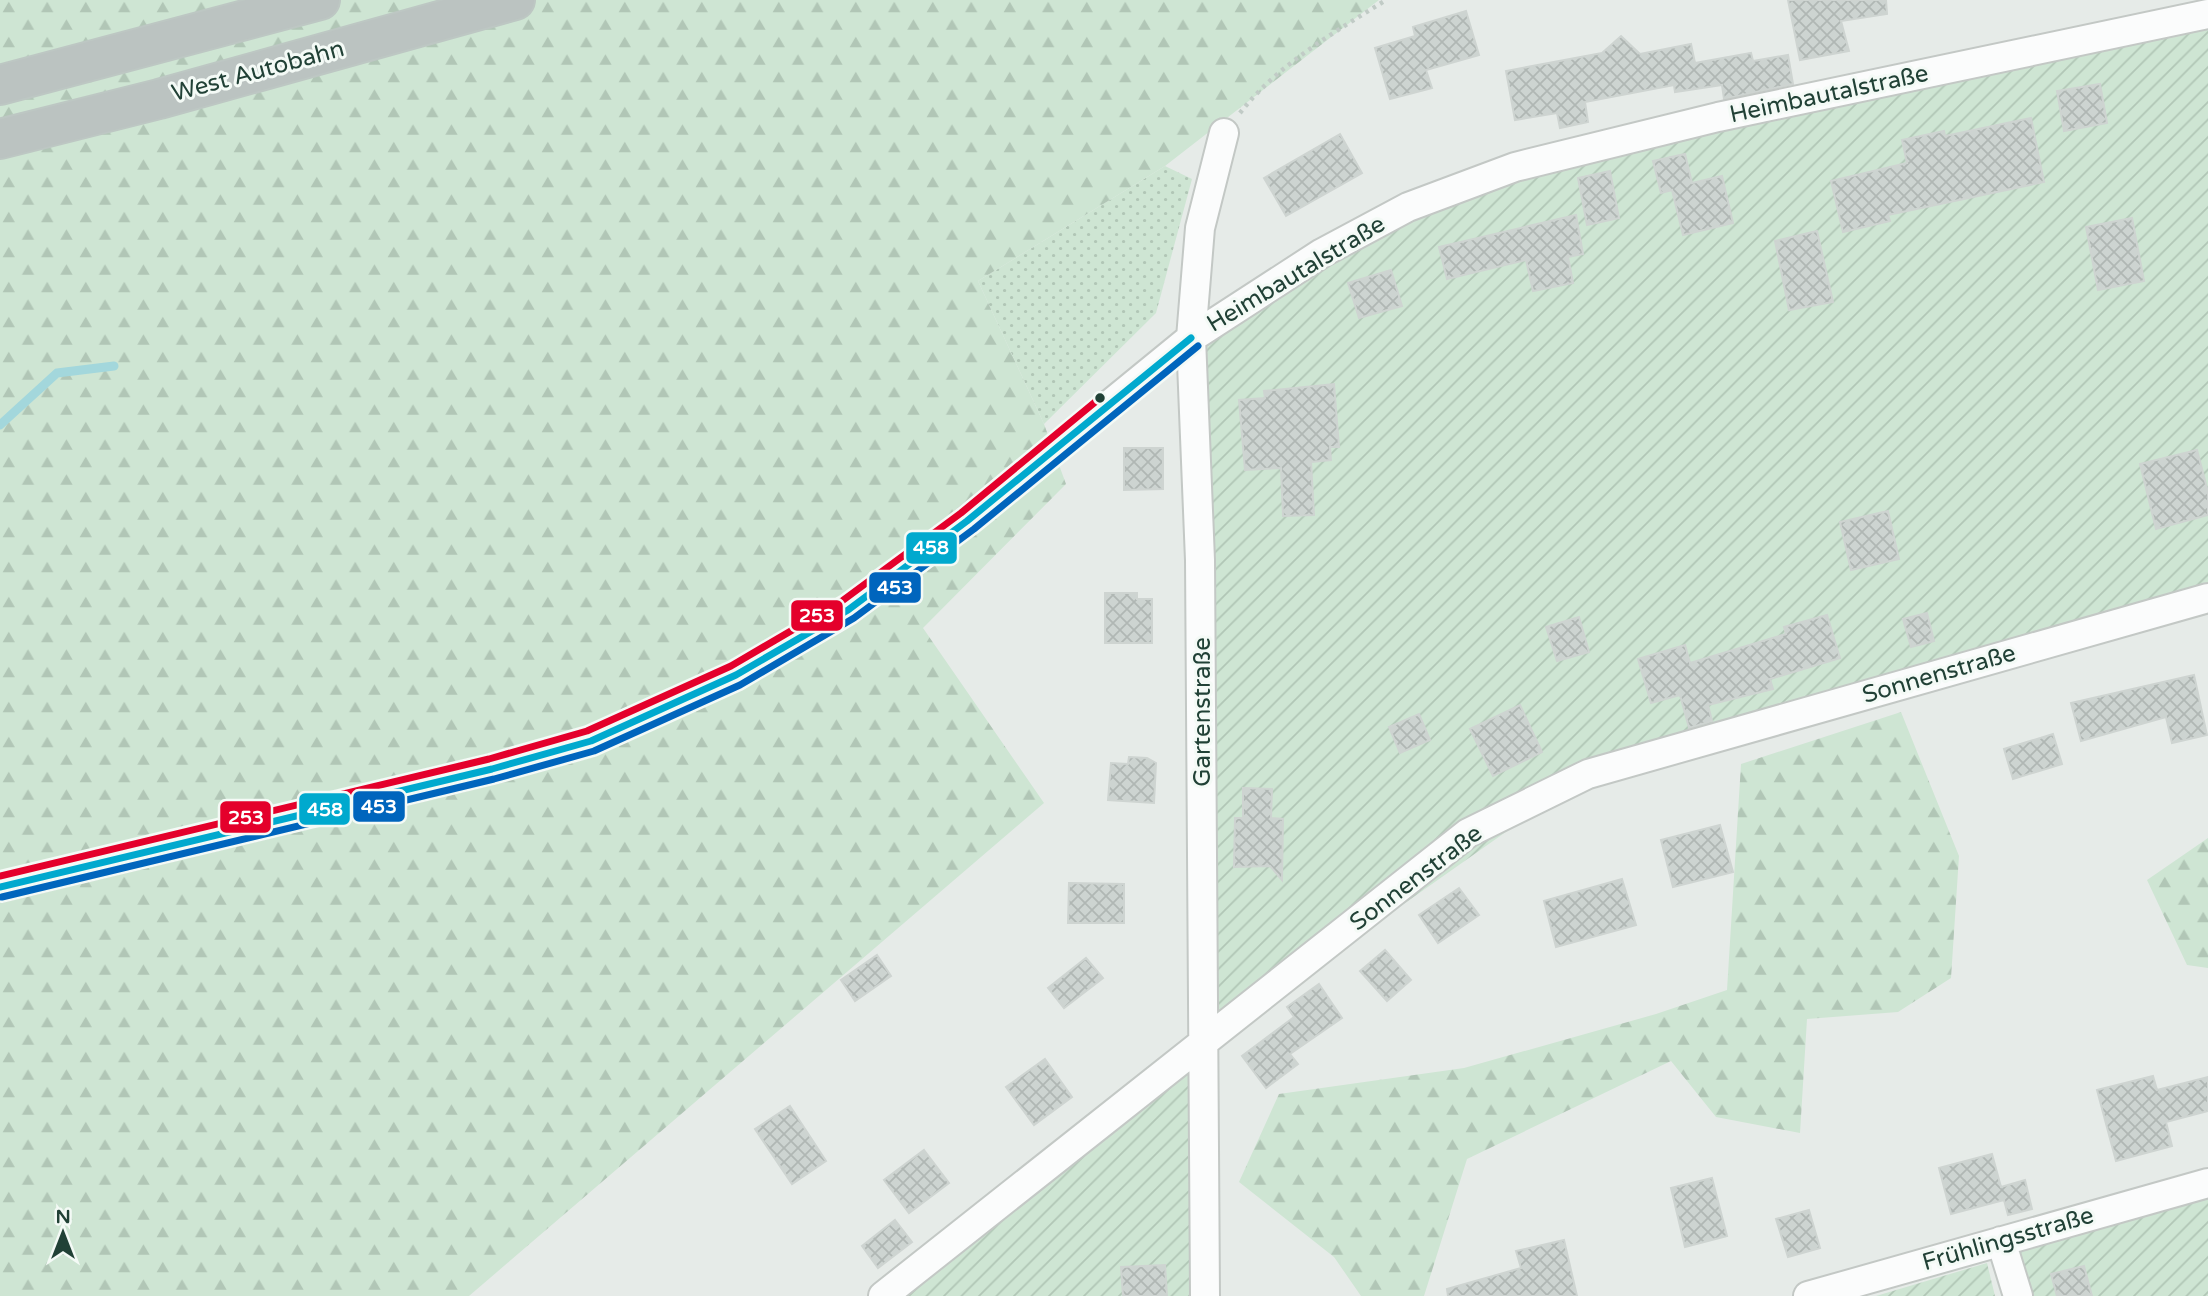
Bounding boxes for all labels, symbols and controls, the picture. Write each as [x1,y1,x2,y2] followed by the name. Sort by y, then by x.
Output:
[169,34,347,108] street label: West Autobahn
[1727,59,1931,129] street label: Heimbautalstraße
[1202,209,1390,339] street label: Heimbautalstraße
[1093,391,1107,405] unlabelled marker
[905,531,958,565] line badge: 458
[913,537,949,559] text: 458
[868,571,922,604] line badge: 453
[877,577,913,599] text: 453
[790,599,844,632] line badge: 253
[799,605,835,627] text: 253
[1188,637,1217,787] street label: Gartenstraße
[1859,638,2019,710] street label: Sonnenstraße
[352,790,406,823] line badge: 453
[298,792,351,826] line badge: 458
[361,796,397,818] text: 453
[307,799,343,821] text: 458
[219,800,272,834] line badge: 253
[228,807,264,829] text: 253
[1344,819,1488,937] street label: Sonnenstraße
[28,1198,98,1268] north arrow
[1919,1201,2097,1277] street label: Frühlingsstraße
[55,1206,71,1228] text: N

